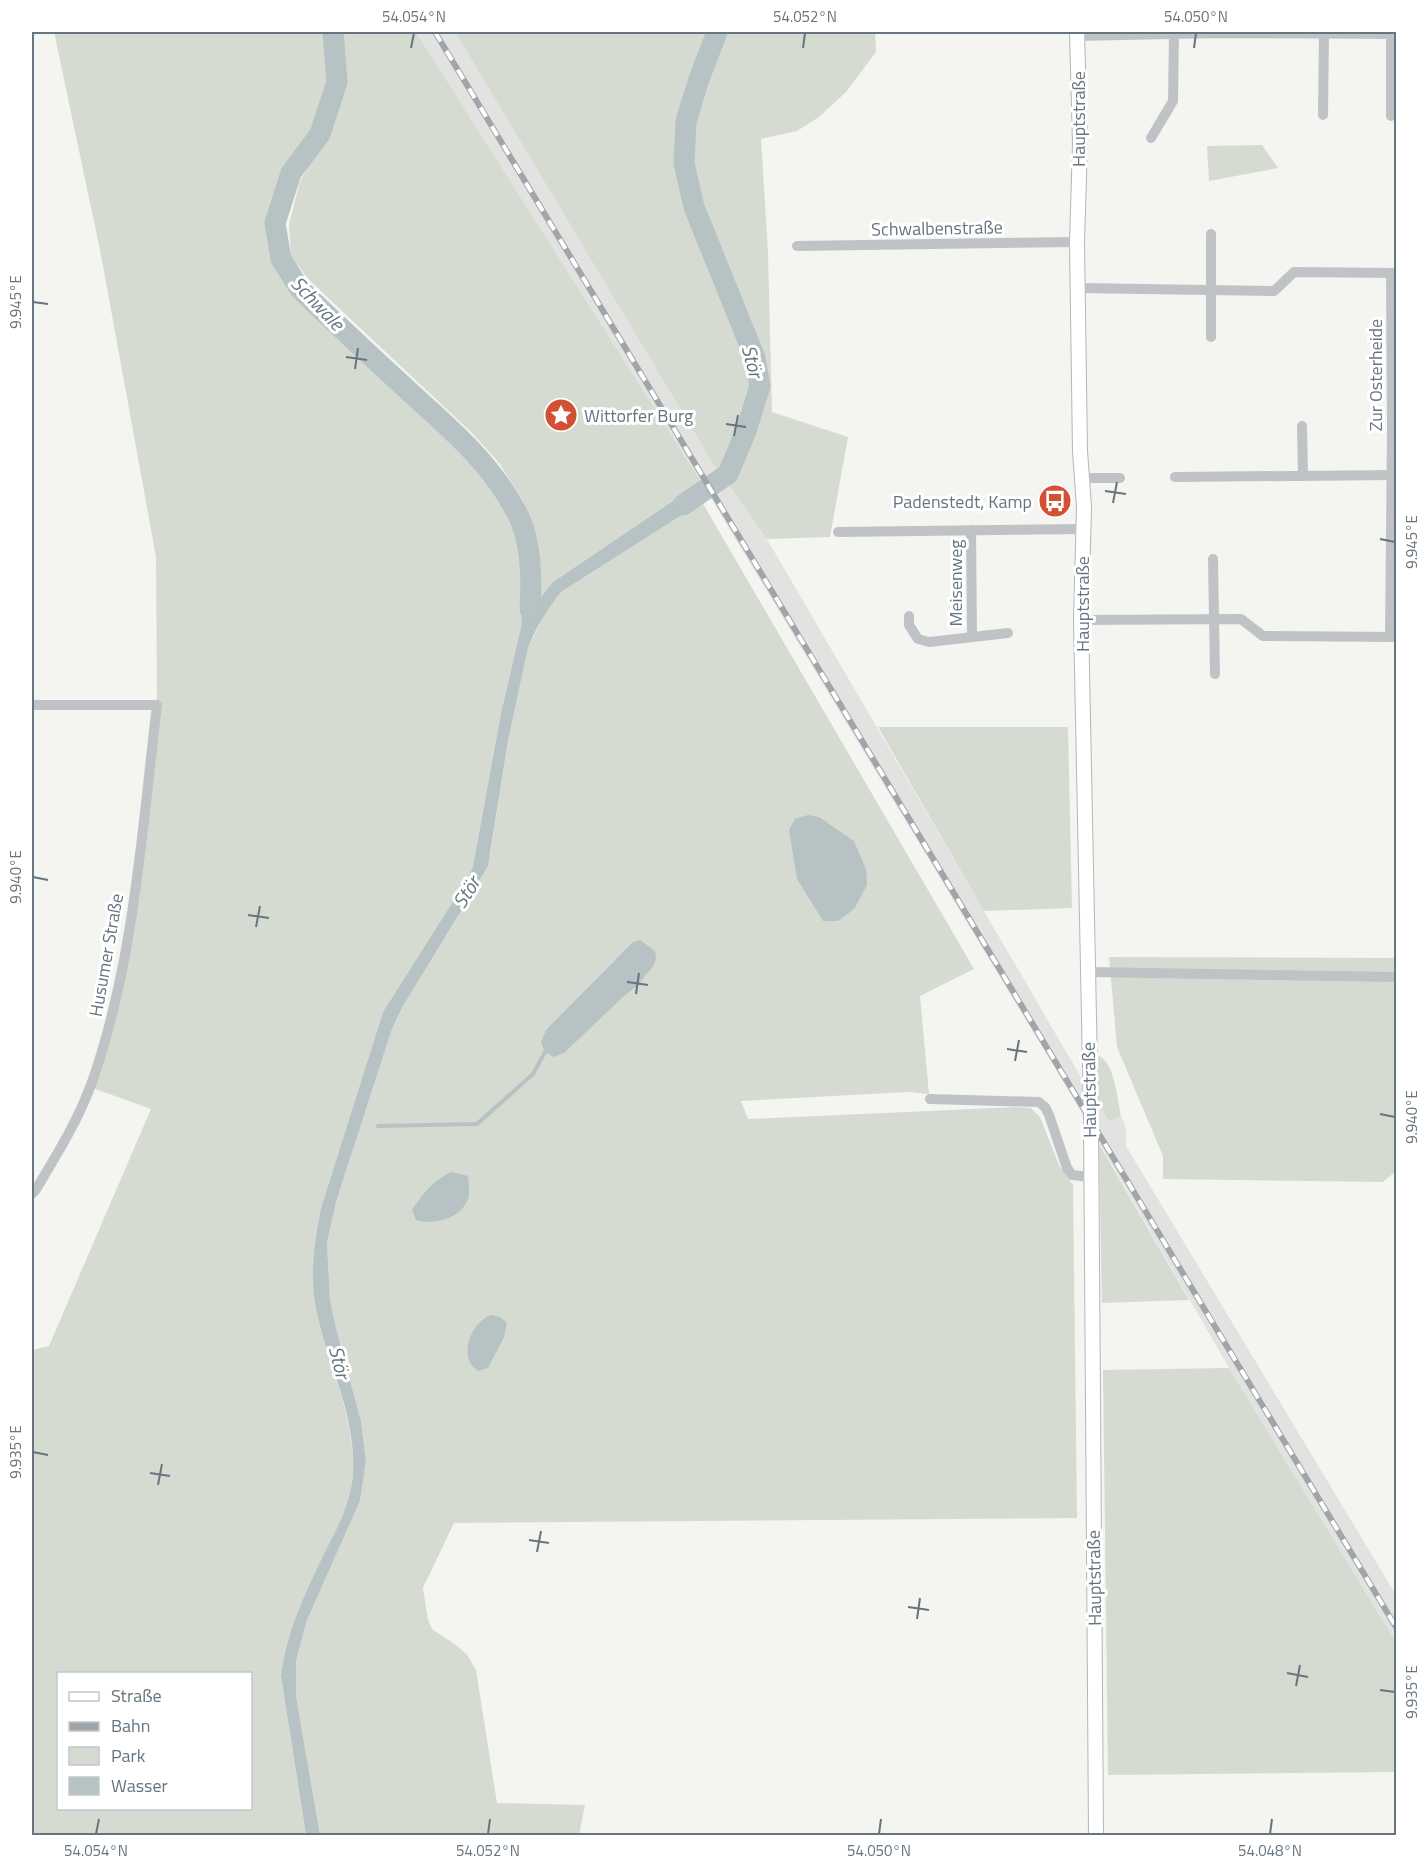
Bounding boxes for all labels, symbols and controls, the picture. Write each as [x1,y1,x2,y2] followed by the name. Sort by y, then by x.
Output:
[382,5,446,28] text: 54.054°N
[773,5,837,28] text: 54.052°N
[1164,5,1228,28] text: 54.050°N
[1065,71,1092,167] street label: Hauptstraße
[871,213,1003,243] street label: Schwalbenstraße
[284,269,353,339] water label: Schwale
[4,275,27,329] text: 9.945°E
[1362,319,1389,431] street label: Zur Osterheide
[734,341,773,383] water label: Stör
[543,397,579,433] place icon: Wittorfer Burg
[584,402,693,429] place label: Wittorfer Burg
[1037,483,1073,519] bus stop icon: Padenstedt, Kamp
[893,488,1032,515] place label: Padenstedt, Kamp
[1400,515,1423,569] text: 9.945°E
[942,539,969,627] street label: Meisenweg
[1069,556,1096,652] street label: Hauptstraße
[4,850,27,904] text: 9.940°E
[444,868,489,914] water label: Stör
[82,891,130,1019] street label: Husumer Straße
[1075,1042,1103,1138] street label: Hauptstraße
[1400,1090,1423,1144] text: 9.940°E
[321,1342,360,1384] water label: Stör
[4,1425,27,1479] text: 9.935°E
[1080,1530,1108,1626] street label: Hauptstraße
[1400,1665,1423,1719] text: 9.935°E
[57,1672,252,1810] legend
[111,1682,162,1709] text: Straße
[111,1712,150,1739] text: Bahn
[111,1742,146,1769] text: Park
[111,1772,168,1799] text: Wasser
[64,1839,128,1862] text: 54.054°N
[456,1839,520,1862] text: 54.052°N
[847,1839,911,1862] text: 54.050°N
[1238,1839,1302,1862] text: 54.048°N

